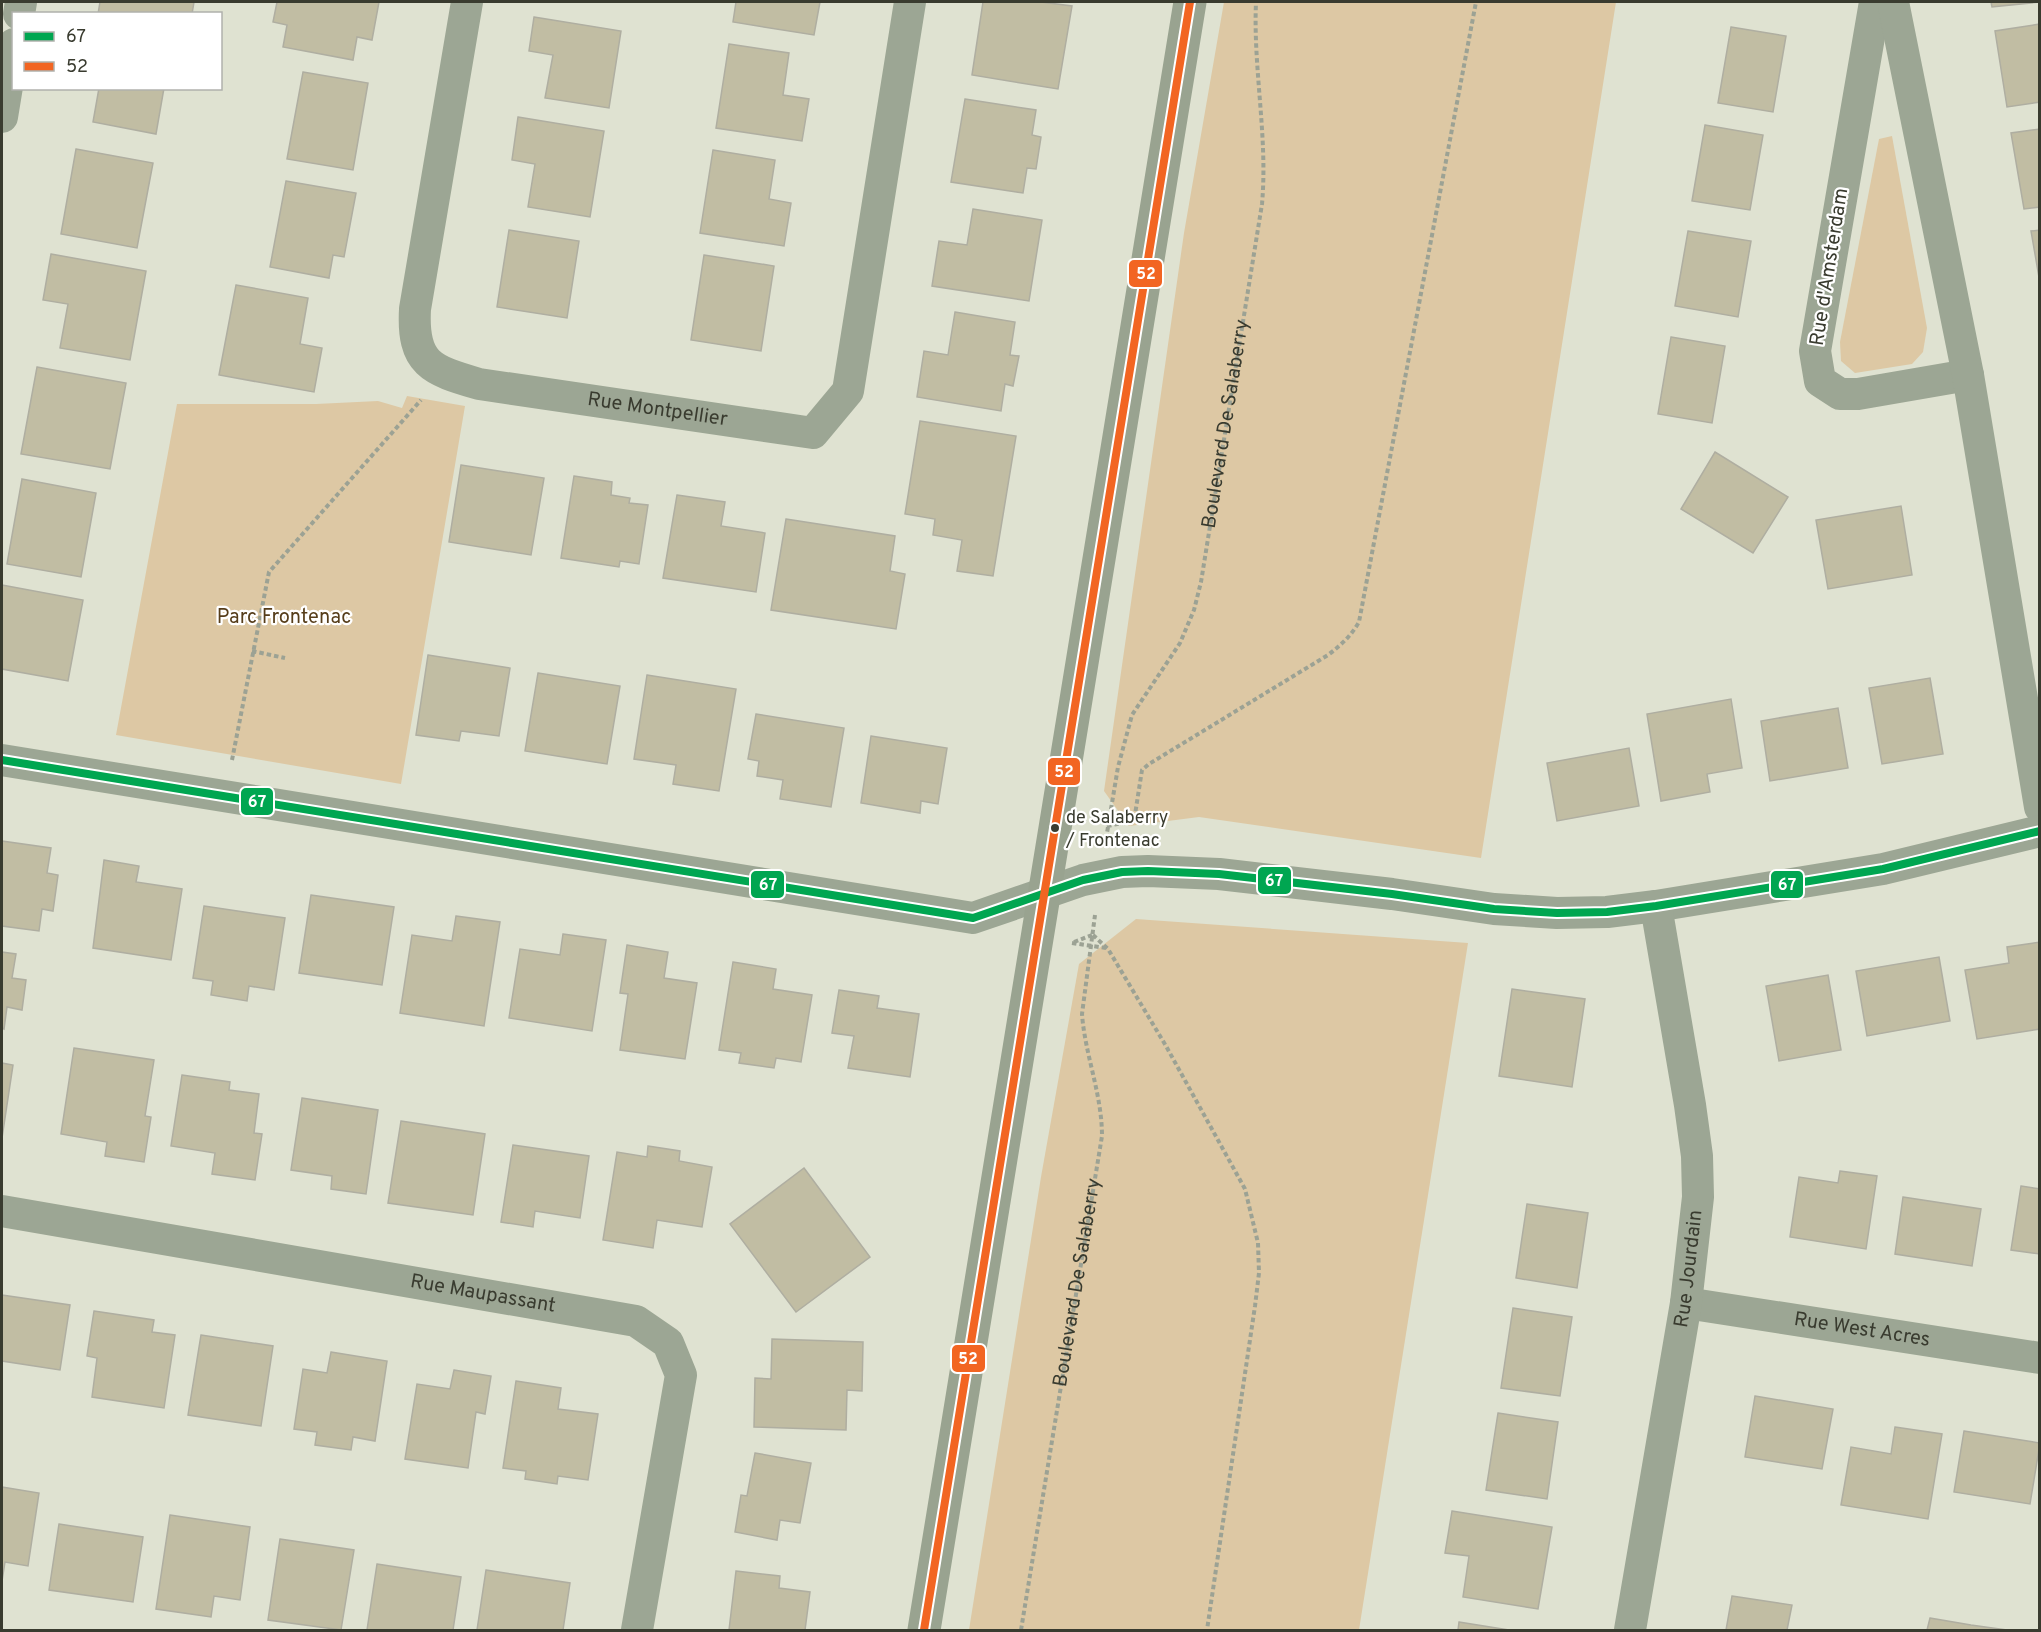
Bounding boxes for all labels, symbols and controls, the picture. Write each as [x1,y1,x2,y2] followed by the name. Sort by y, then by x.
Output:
[12,12,222,90] legend
[66,26,86,49] text: 67
[66,56,88,79] text: 52
[1805,186,1855,348] street label: Rue d'Amsterdam
[1128,259,1163,288] line badge: 52
[1136,265,1156,285] text: 52
[1197,318,1256,530] street label: Boulevard De Salaberry
[586,387,729,433] street label: Rue Montpellier
[217,605,351,631] park label: Parc Frontenac
[1047,757,1081,786] line badge: 52
[1054,763,1074,783] text: 52
[240,787,274,816] line badge: 67
[248,793,266,813] text: 67
[1065,807,1168,853] place label: de Salaberry / Frontenac
[1049,822,1061,834] marker: de Salaberry / Frontenac
[1257,866,1292,895] line badge: 67
[750,870,785,899] line badge: 67
[1770,870,1804,899] line badge: 67
[1265,872,1283,892] text: 67
[759,876,777,896] text: 67
[1778,876,1796,896] text: 67
[1048,1176,1108,1389] street label: Boulevard De Salaberry
[1669,1209,1709,1330] street label: Rue Jourdain
[408,1269,557,1320] street label: Rue Maupassant
[1792,1307,1932,1354] street label: Rue West Acres
[951,1344,986,1373] line badge: 52
[958,1350,978,1370] text: 52

